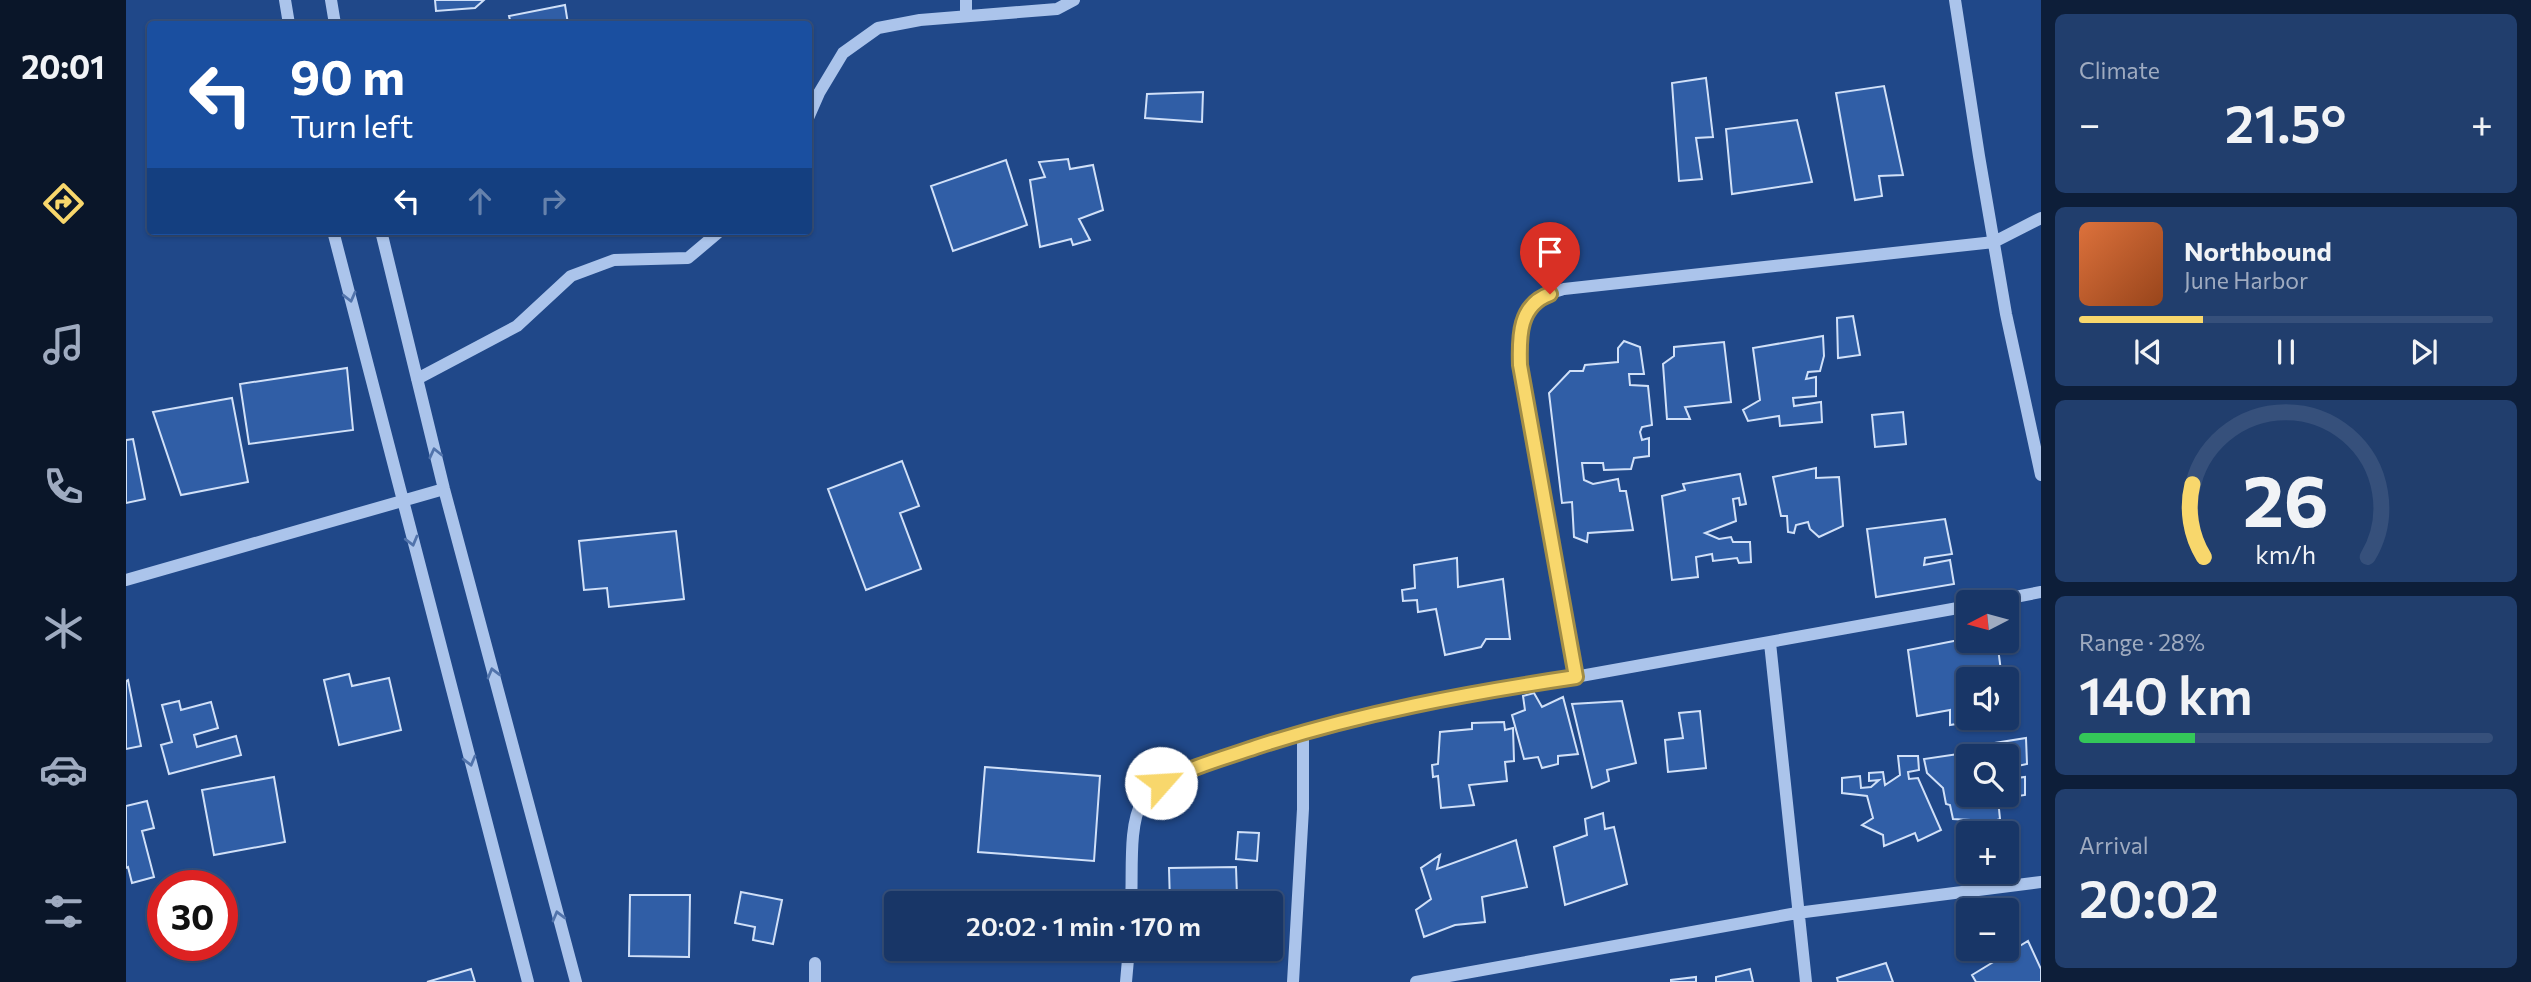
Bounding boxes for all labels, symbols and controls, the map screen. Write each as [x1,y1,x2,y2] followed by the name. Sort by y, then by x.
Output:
[290,45,405,105] text: 90 m
[21,46,105,86] text: 20:01
[175,49,266,140] icon: left
[2079,56,2160,84] text: Climate
[2225,90,2346,154] text: 21.5°
[2079,99,2101,146] text: −
[2471,99,2493,146] text: +
[290,105,414,145] text: Turn left
[39,179,88,228] icon: directions
[388,182,426,220] icon: left
[461,182,499,220] icon: ahead
[534,182,572,220] icon: right
[1520,222,1580,294] pin
[1531,233,1569,271] icon: arrive
[2184,235,2332,266] text: Northbound
[2184,266,2308,294] text: June Harbor
[342,291,356,303] one-way arrow
[39,320,88,369] icon: music
[2129,333,2167,371] icon: previous
[2267,333,2305,371] icon: pause
[2405,333,2443,371] icon: next
[429,447,443,459] one-way arrow
[2243,453,2329,542] text: 26
[39,462,88,511] icon: phone
[404,535,418,547] one-way arrow
[2256,539,2316,569] text: km/h
[1956,590,2020,653] north arrow
[1956,590,2019,961] map controls
[39,604,88,653] icon: climate
[2079,628,2205,656] text: Range · 28%
[2079,662,2253,726] text: 140 km
[487,667,501,679] one-way arrow
[1956,667,2019,730] button: sound
[1956,744,2019,807] button: search
[39,745,88,794] icon: car
[1124,746,1198,820] position arrow
[462,755,476,767] one-way arrow
[1956,821,2019,884] button: +
[2079,831,2149,859] text: Arrival
[2079,865,2219,929] text: 20:02
[147,870,238,961] speed limit sign: 30
[39,887,88,936] icon: filters
[1956,898,2019,961] button: −
[552,910,566,922] one-way arrow
[966,910,1201,941] text: 20:02 · 1 min · 170 m

